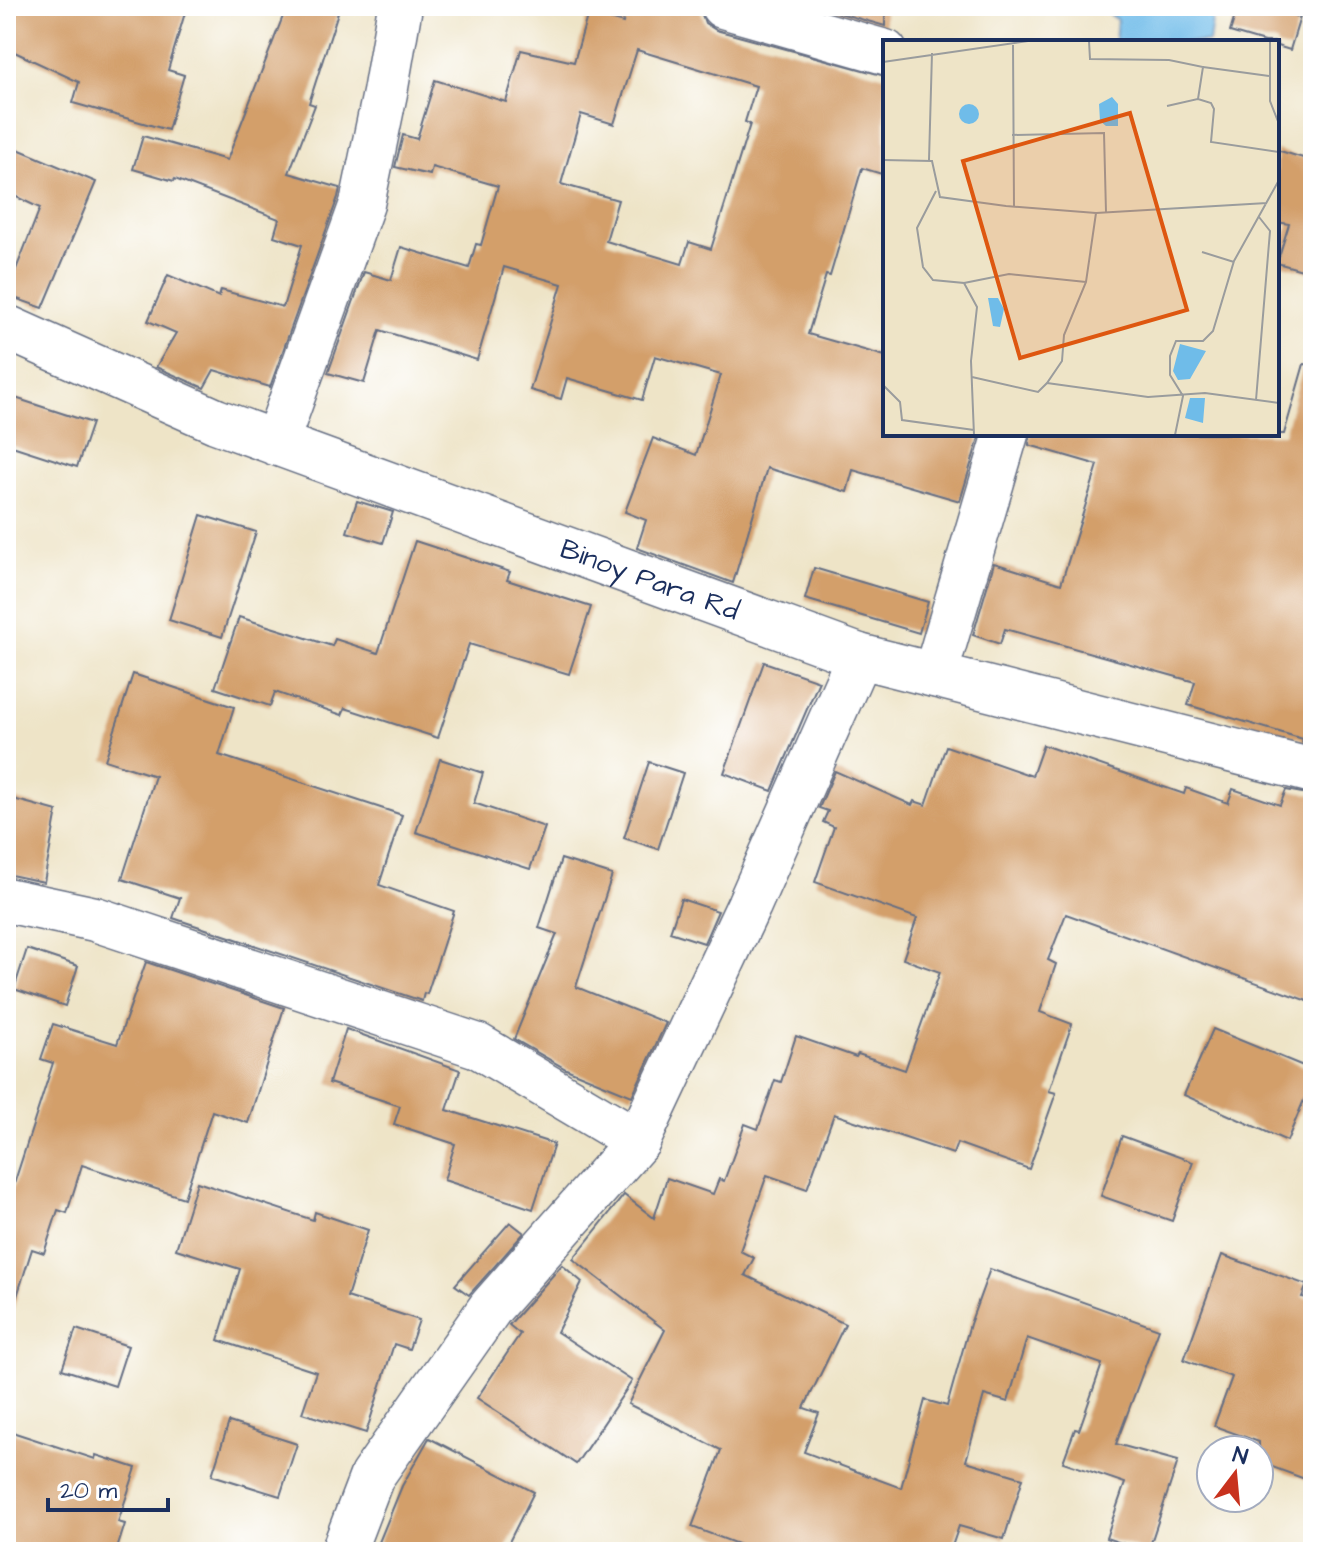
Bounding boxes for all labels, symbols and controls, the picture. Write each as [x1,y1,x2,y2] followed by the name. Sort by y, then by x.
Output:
[883,40,1279,436] inset map
[555,529,745,630] street label: Binoy Para Rd
[1195,1434,1275,1514] north arrow
[1229,1439,1251,1473] text: N
[48,1462,168,1512] scale bar
[60,1474,117,1508] text: 20 m

